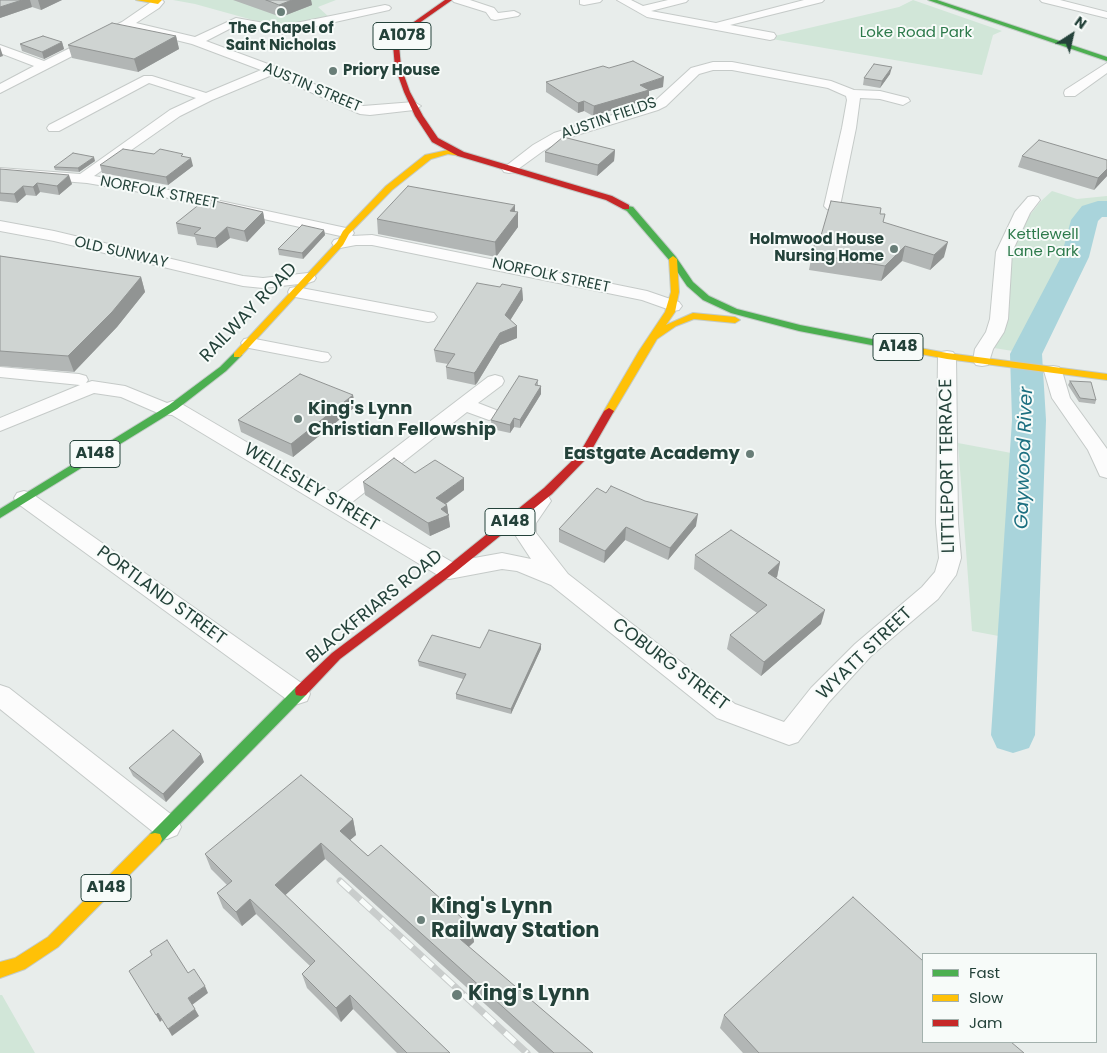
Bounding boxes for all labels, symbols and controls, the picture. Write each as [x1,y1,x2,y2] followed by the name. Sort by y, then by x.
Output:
[275,6,287,18] marker: The Chapel of Saint Nicholas
[1047,10,1097,60] north arrow
[1071,12,1091,34] text: N
[226,20,336,55] place label: The Chapel of Saint Nicholas
[373,22,431,50] road number: A1078
[860,24,972,42] park label: Loke Road Park
[260,59,364,117] street label: AUSTIN STREET
[343,62,440,80] place label: Priory House
[327,65,339,77] marker: Priory House
[559,94,659,144] street label: AUSTIN FIELDS
[98,173,220,213] street label: NORFOLK STREET
[1007,226,1079,261] park label: Kettlewell Lane Park
[749,231,884,266] place label: Holmwood House Nursing Home
[72,233,170,273] street label: OLD SUNWAY
[888,243,900,255] marker: Holmwood House Nursing Home
[491,255,611,297] street label: NORFOLK STREET
[196,259,302,367] street label: RAILWAY ROAD
[873,334,923,361] road number: A148
[936,378,960,554] street label: LITTLEPORT TERRACE
[1011,386,1039,530] water label: Gaywood River
[308,398,496,440] place label: King's Lynn Christian Fellowship
[292,413,304,425] marker: King's Lynn Christian Fellowship
[239,439,383,537] street label: WELLESLEY STREET
[70,440,120,468] road number: A148
[564,443,740,465] place label: Eastgate Academy
[744,448,756,460] marker: Eastgate Academy
[485,508,535,536] road number: A148
[92,542,230,650] street label: PORTLAND STREET
[303,546,447,668] street label: BLACKFRIARS ROAD
[813,603,917,705] street label: WYATT STREET
[607,614,733,716] street label: COBURG STREET
[81,874,131,901] road number: A148
[431,895,599,945] place label: King's Lynn Railway Station
[415,914,427,926] marker: King's Lynn Railway Station
[922,953,1097,1043] legend
[969,962,1000,983] text: Fast
[468,982,590,1008] place label: King's Lynn
[969,987,1003,1008] text: Slow
[450,988,464,1002] marker: King's Lynn
[969,1012,1003,1033] text: Jam

